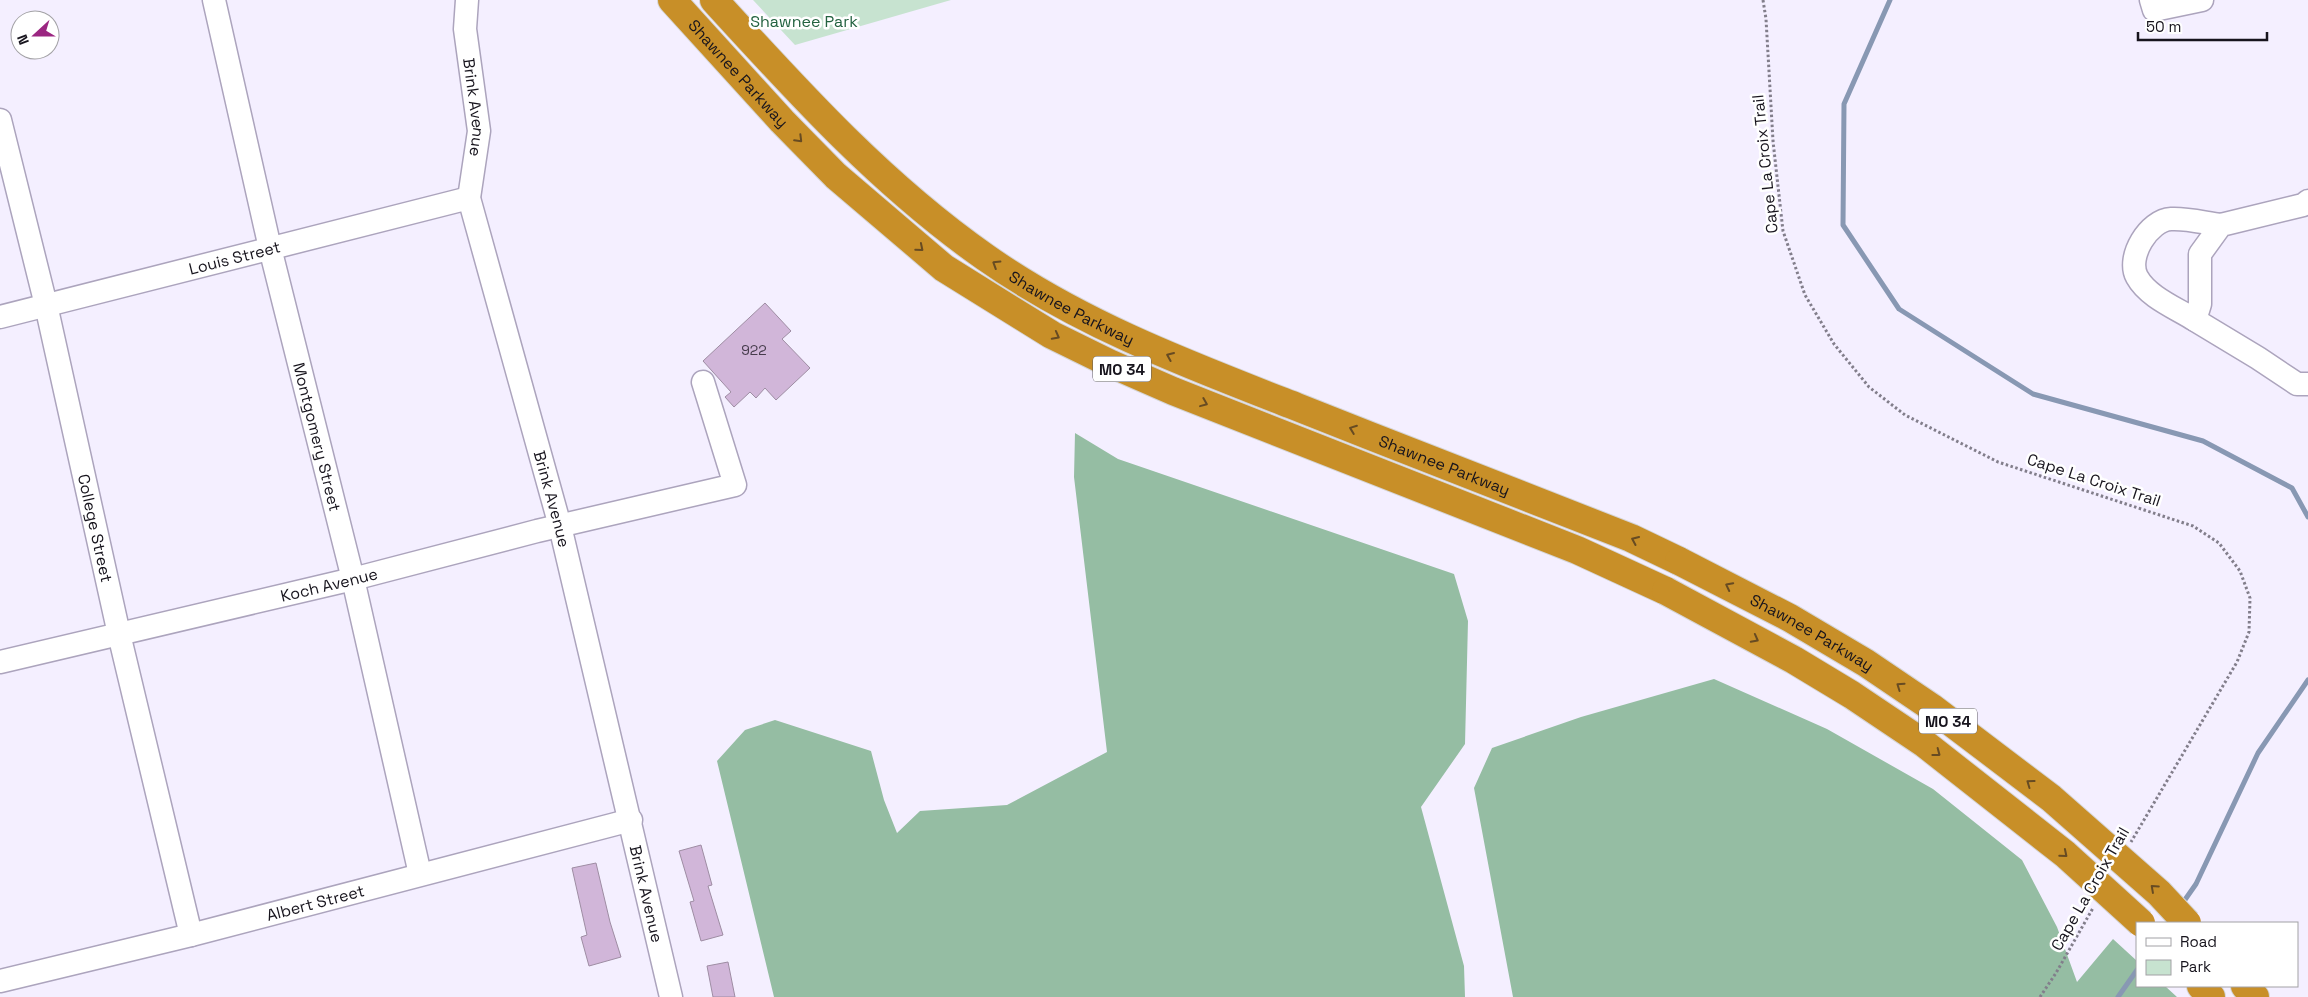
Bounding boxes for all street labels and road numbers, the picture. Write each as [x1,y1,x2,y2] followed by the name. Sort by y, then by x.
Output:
[684,15,793,132] street label: Shawnee Parkway
[459,57,490,158] street label: Brink Avenue
[1747,94,1783,234] street label: Cape La Croix Trail
[187,236,283,279] street label: Louis Street
[1005,266,1138,350] street label: Shawnee Parkway
[1093,356,1151,382] road number: MO 34
[289,360,346,514] street label: Montgomery Street
[1376,430,1513,500] street label: Shawnee Parkway
[529,448,575,549] street label: Brink Avenue
[2024,448,2164,512] street label: Cape La Croix Trail
[73,472,118,584] street label: College Street
[278,563,380,606] street label: Koch Avenue
[1747,589,1878,676] street label: Shawnee Parkway
[1919,708,1977,734] road number: MO 34
[2046,823,2134,955] street label: Cape La Croix Trail
[625,843,668,945] street label: Brink Avenue
[264,880,367,925] street label: Albert Street

